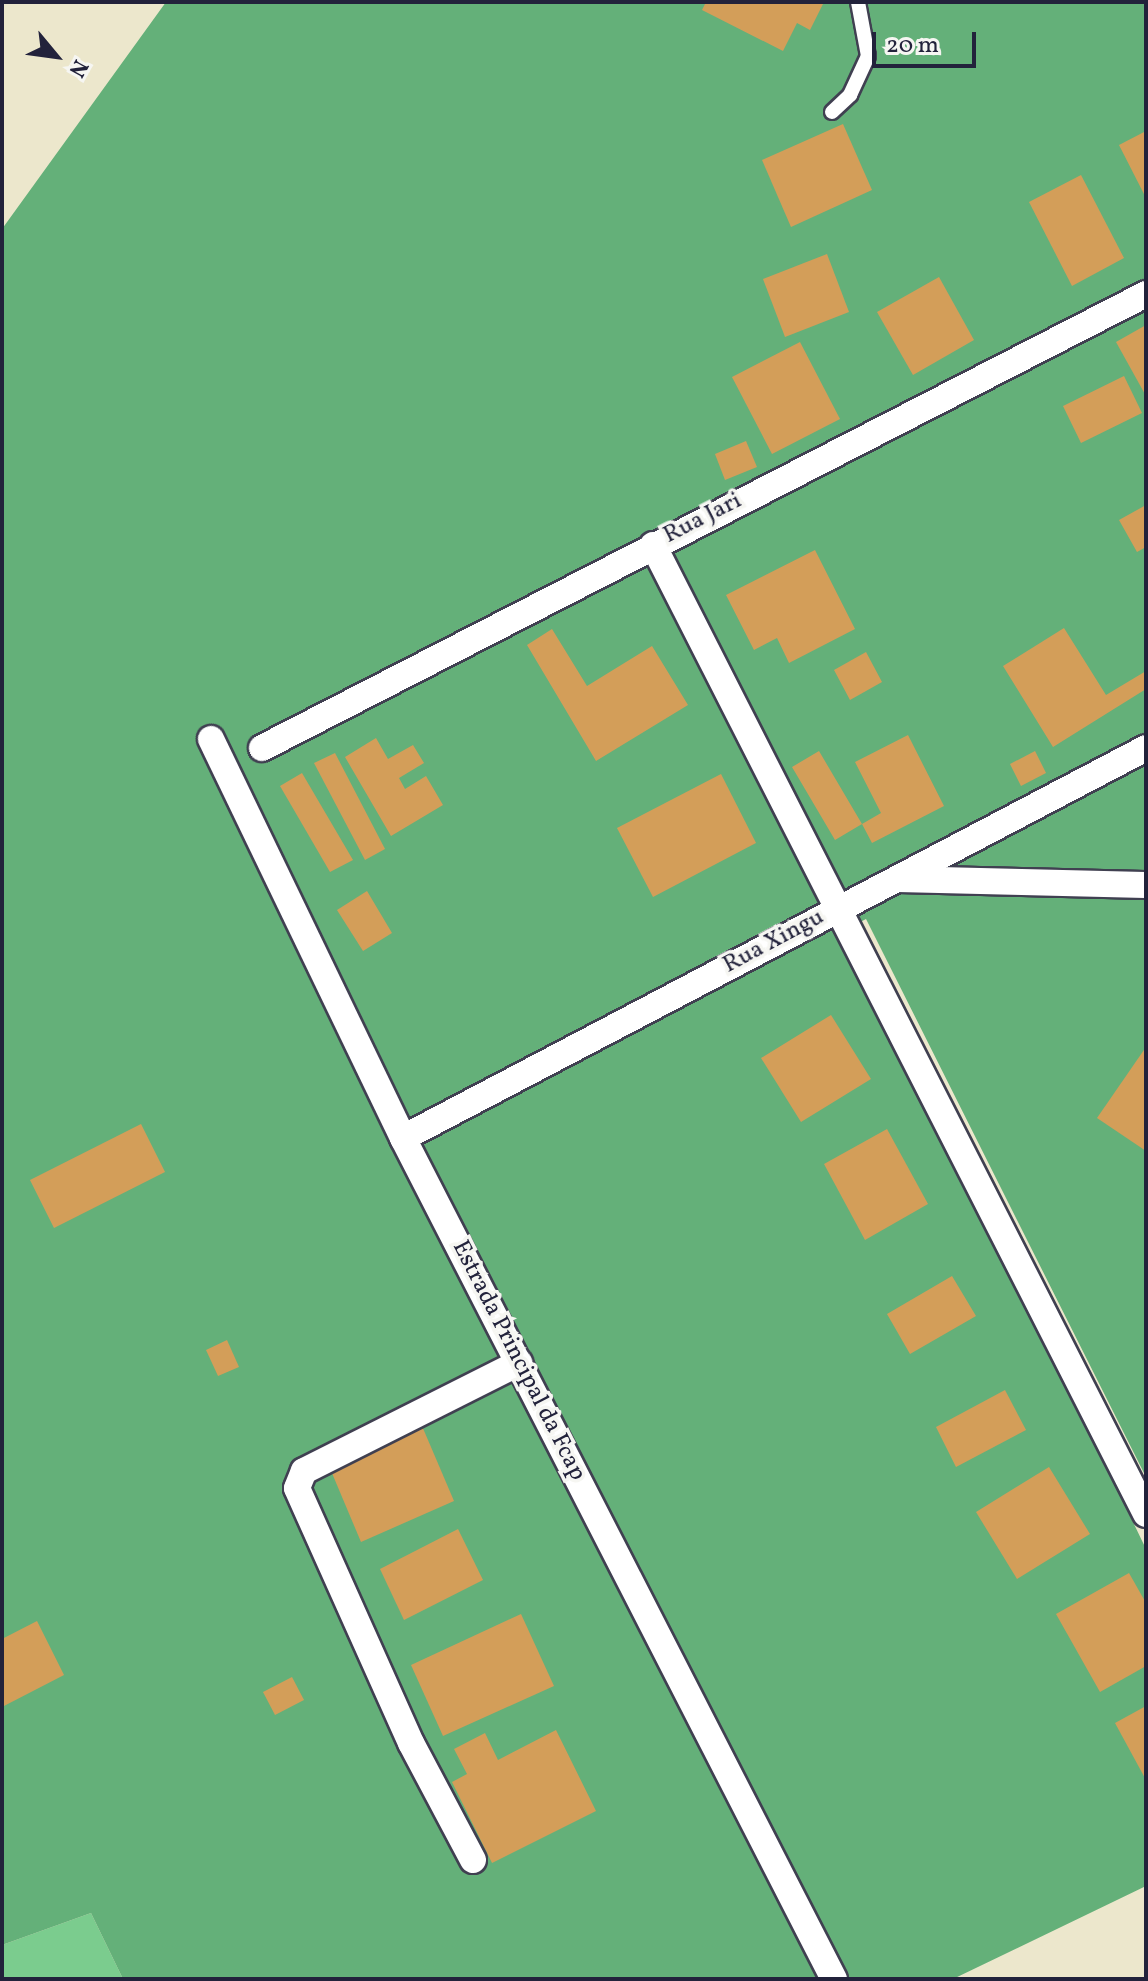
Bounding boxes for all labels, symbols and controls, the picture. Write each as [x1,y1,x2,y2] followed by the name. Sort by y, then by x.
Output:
[16,16,96,96] north arrow
[876,16,980,66] scale bar
[886,29,939,63] text: 20 m
[60,53,95,82] text: N
[659,487,747,551] street label: Rua Jari
[719,903,829,981] street label: Rua Xingu
[445,1236,591,1486] street label: Estrada Principal da Fcap

